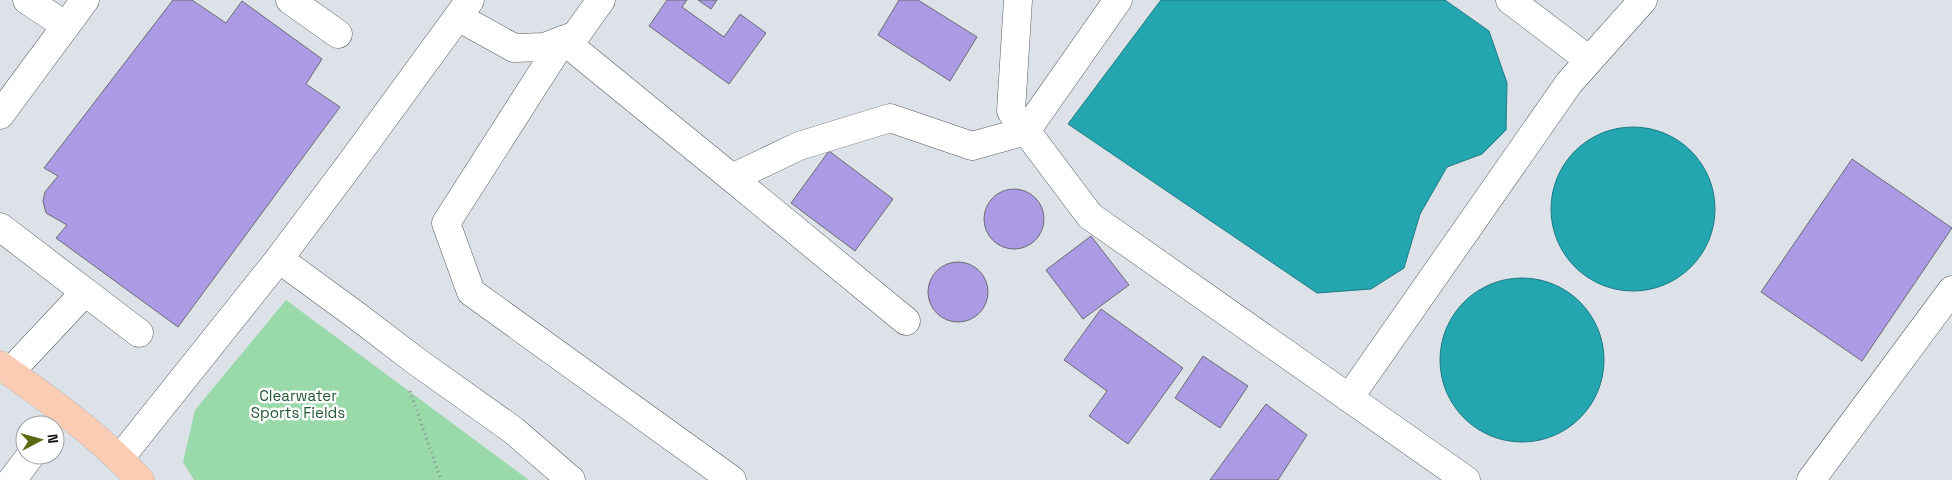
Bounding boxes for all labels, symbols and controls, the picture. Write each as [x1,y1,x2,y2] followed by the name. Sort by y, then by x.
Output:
[251,386,345,422] park label: Clearwater Sports Fields
[15,415,65,465] north arrow
[43,433,62,444] text: N

